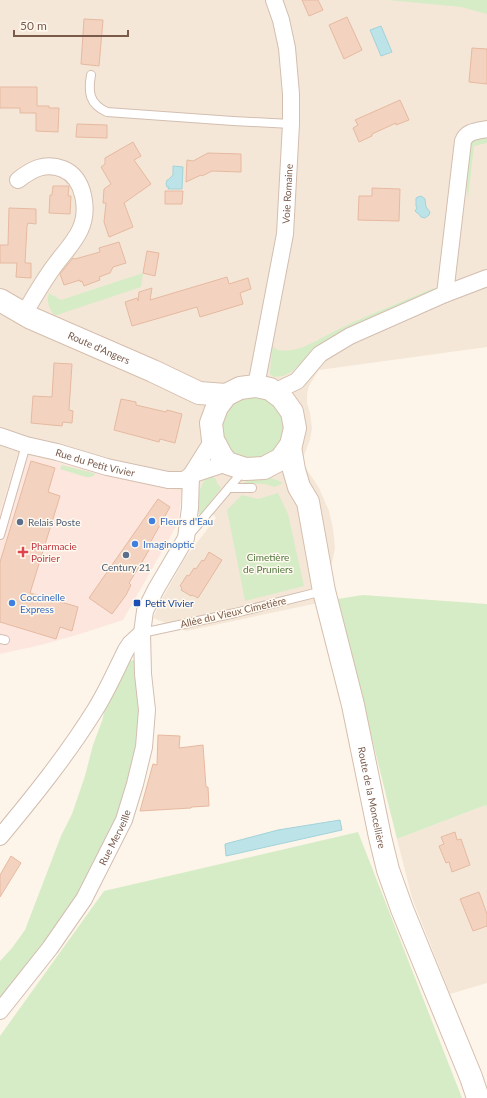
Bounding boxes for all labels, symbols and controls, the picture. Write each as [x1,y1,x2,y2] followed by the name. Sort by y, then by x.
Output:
[14,12,128,38] scale bar
[20,18,47,33] text: 50 m
[280,163,295,224] street label: Voie Romaine
[66,329,132,366] street label: Route d'Angers
[54,446,136,479] street label: Rue du Petit Vivier
[160,515,213,527] place label: Fleurs d'Eau
[28,516,80,528] place label: Relais Poste
[147,516,157,526] marker: Fleurs d'Eau
[15,517,25,527] marker: Relais Poste
[143,538,194,550] place label: Imaginoptic
[130,539,140,549] marker: Imaginoptic
[31,540,77,564] place label: Pharmacie Poirier
[18,547,28,557] marker: Pharmacie Poirier
[121,550,131,560] marker: Century 21
[243,551,293,575] park label: Cimetière de Pruniers
[101,561,151,573] place label: Century 21
[20,591,65,615] place label: Coccinelle Express
[179,594,287,630] street label: Allée du Vieux Cimetière
[145,597,194,609] place label: Petit Vivier
[7,598,17,608] marker: Coccinelle Express
[132,598,142,608] marker: Petit Vivier
[356,746,389,850] street label: Route de la Moncellière
[96,808,133,867] street label: Rue Merveille

